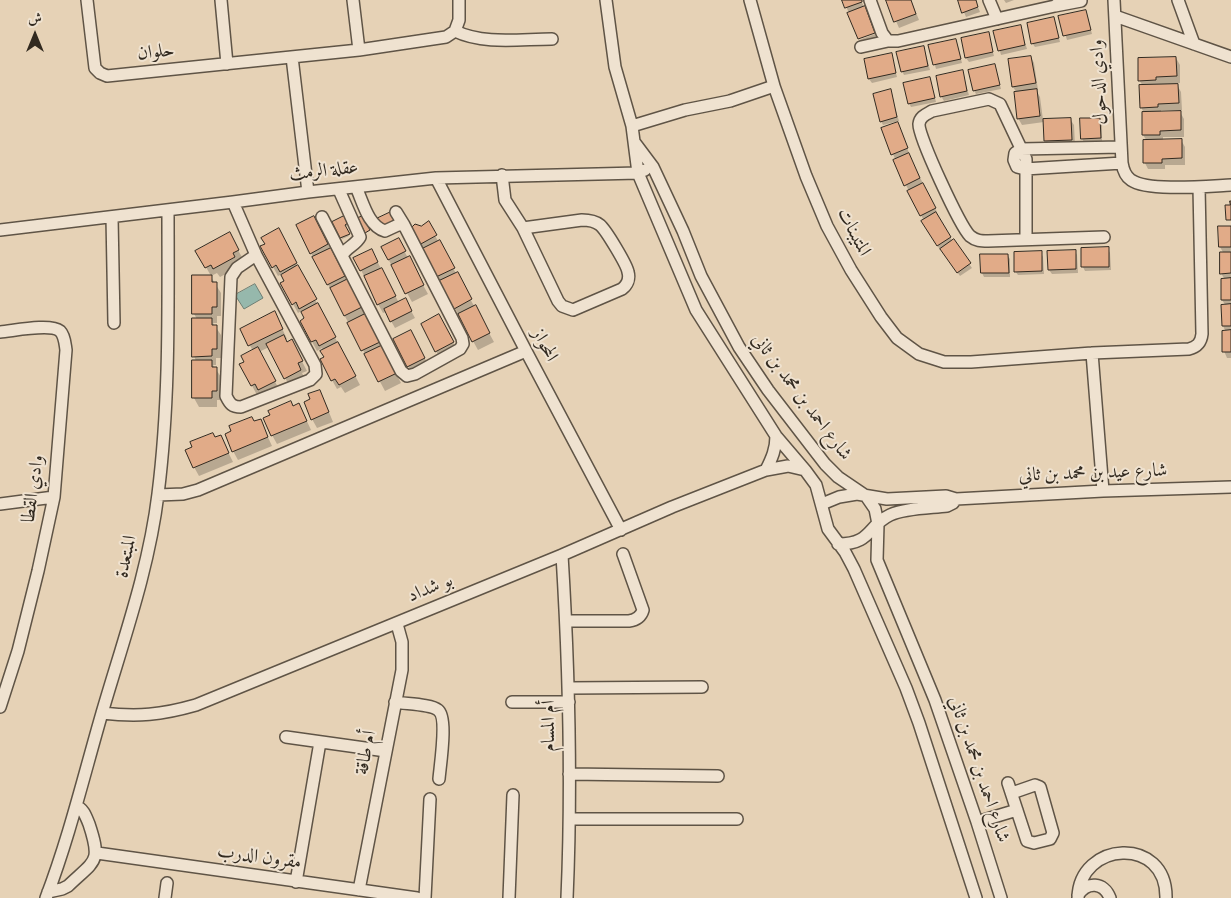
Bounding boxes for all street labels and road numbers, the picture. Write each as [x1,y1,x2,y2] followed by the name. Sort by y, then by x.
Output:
[1087,39,1115,125] street label: وادي الدحول
[136,41,176,67] street label: حلوان
[288,158,360,188] street label: عقلة الرمث
[830,205,874,261] street label: المتيبنات
[525,325,561,367] street label: المحواز
[745,330,855,466] street label: شارع احمد بن محمد بن ثاني
[19,454,51,524] street label: وادي القطا
[1018,461,1168,489] street label: شارع عيد بن محمد بن ثاني
[112,534,144,580] street label: المبتعدة
[405,571,457,609] street label: بو شداد
[941,694,1013,846] street label: شارع احمد بن محمد بن ثاني
[540,700,562,752] street label: أم المسام
[353,729,383,777] street label: أم طاقة
[215,842,303,876] street label: مقرون الدرب

